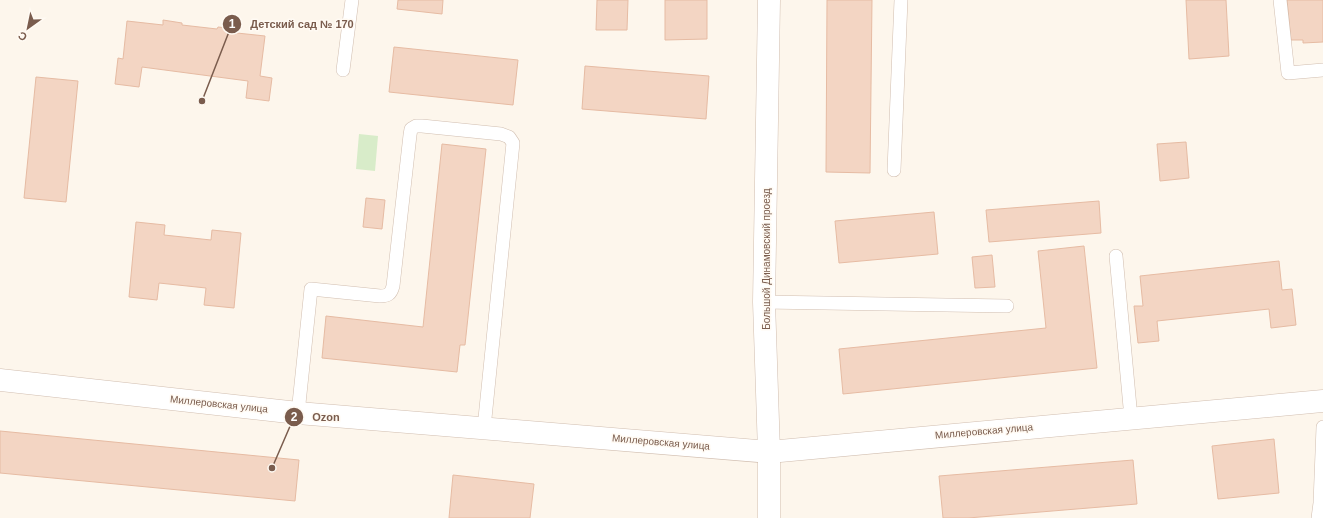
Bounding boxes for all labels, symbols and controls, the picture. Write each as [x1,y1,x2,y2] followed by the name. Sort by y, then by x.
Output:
[8,8,48,48] north arrow
[222,13,362,36] callout: Детский сад № 170
[229,17,236,31] text: 1
[250,18,354,30] text: Детский сад № 170
[16,29,29,44] text: С
[761,188,772,330] street label: Большой Динамовский проезд
[170,393,269,415] street label: Миллеровская улица
[284,406,348,429] callout: Ozon
[291,410,298,424] text: 2
[312,411,340,423] text: Ozon
[935,421,1034,441] street label: Миллеровская улица
[612,432,711,452] street label: Миллеровская улица

